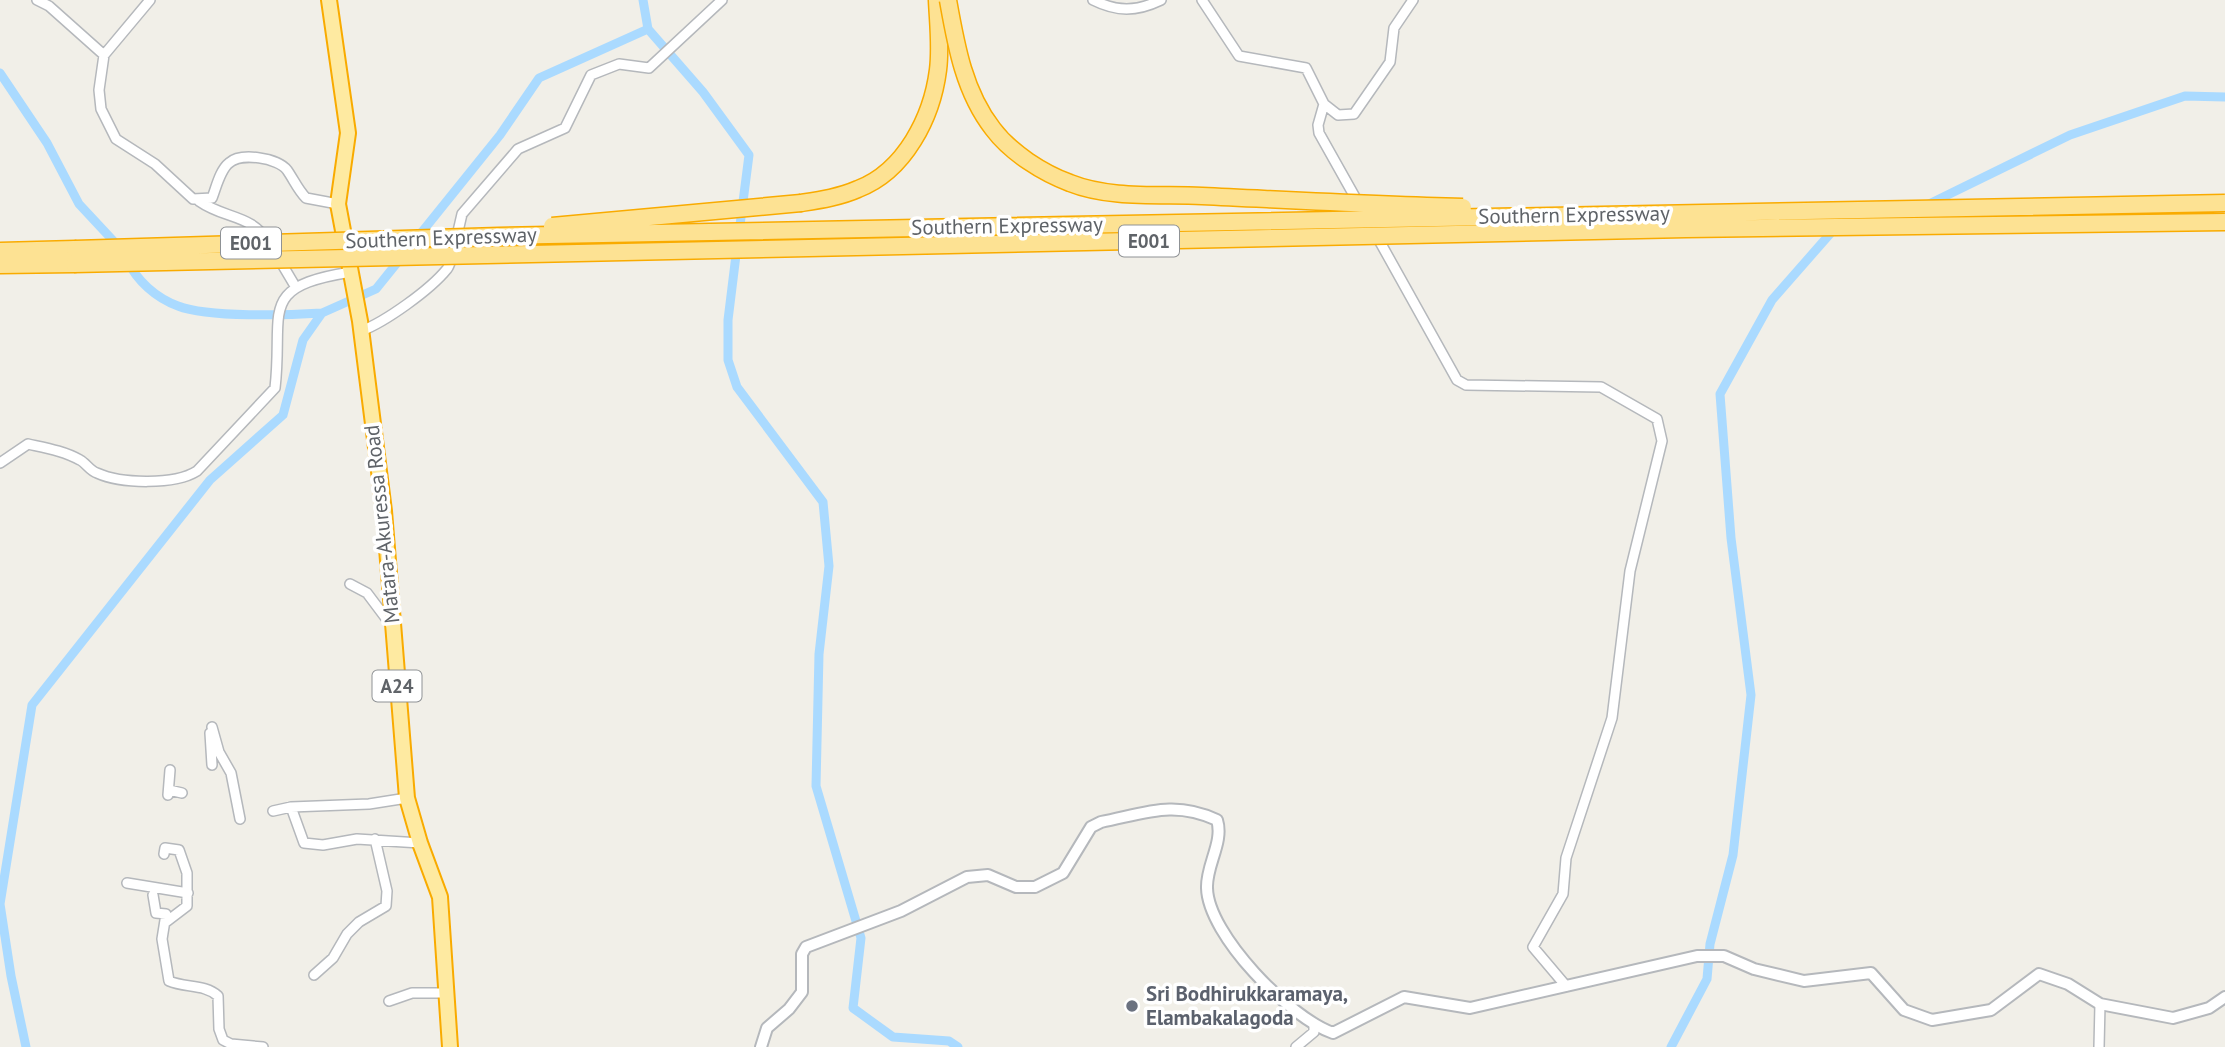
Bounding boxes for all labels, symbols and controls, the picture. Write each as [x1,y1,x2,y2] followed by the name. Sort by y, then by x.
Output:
[1478,199,1670,230] street label: Southern Expressway
[911,210,1103,241] street label: Southern Expressway
[345,221,538,254] street label: Southern Expressway
[1119,226,1179,256] road number: E001
[221,228,281,258] road number: E001
[358,424,405,625] street label: Matara-Akuressa Road
[372,670,422,702] road number: A24
[1146,980,1348,1031] place label: Sri Bodhirukkaramaya, Elambakalagoda
[1124,998,1140,1014] marker: Sri Bodhirukkaramaya, Elambakalagoda

